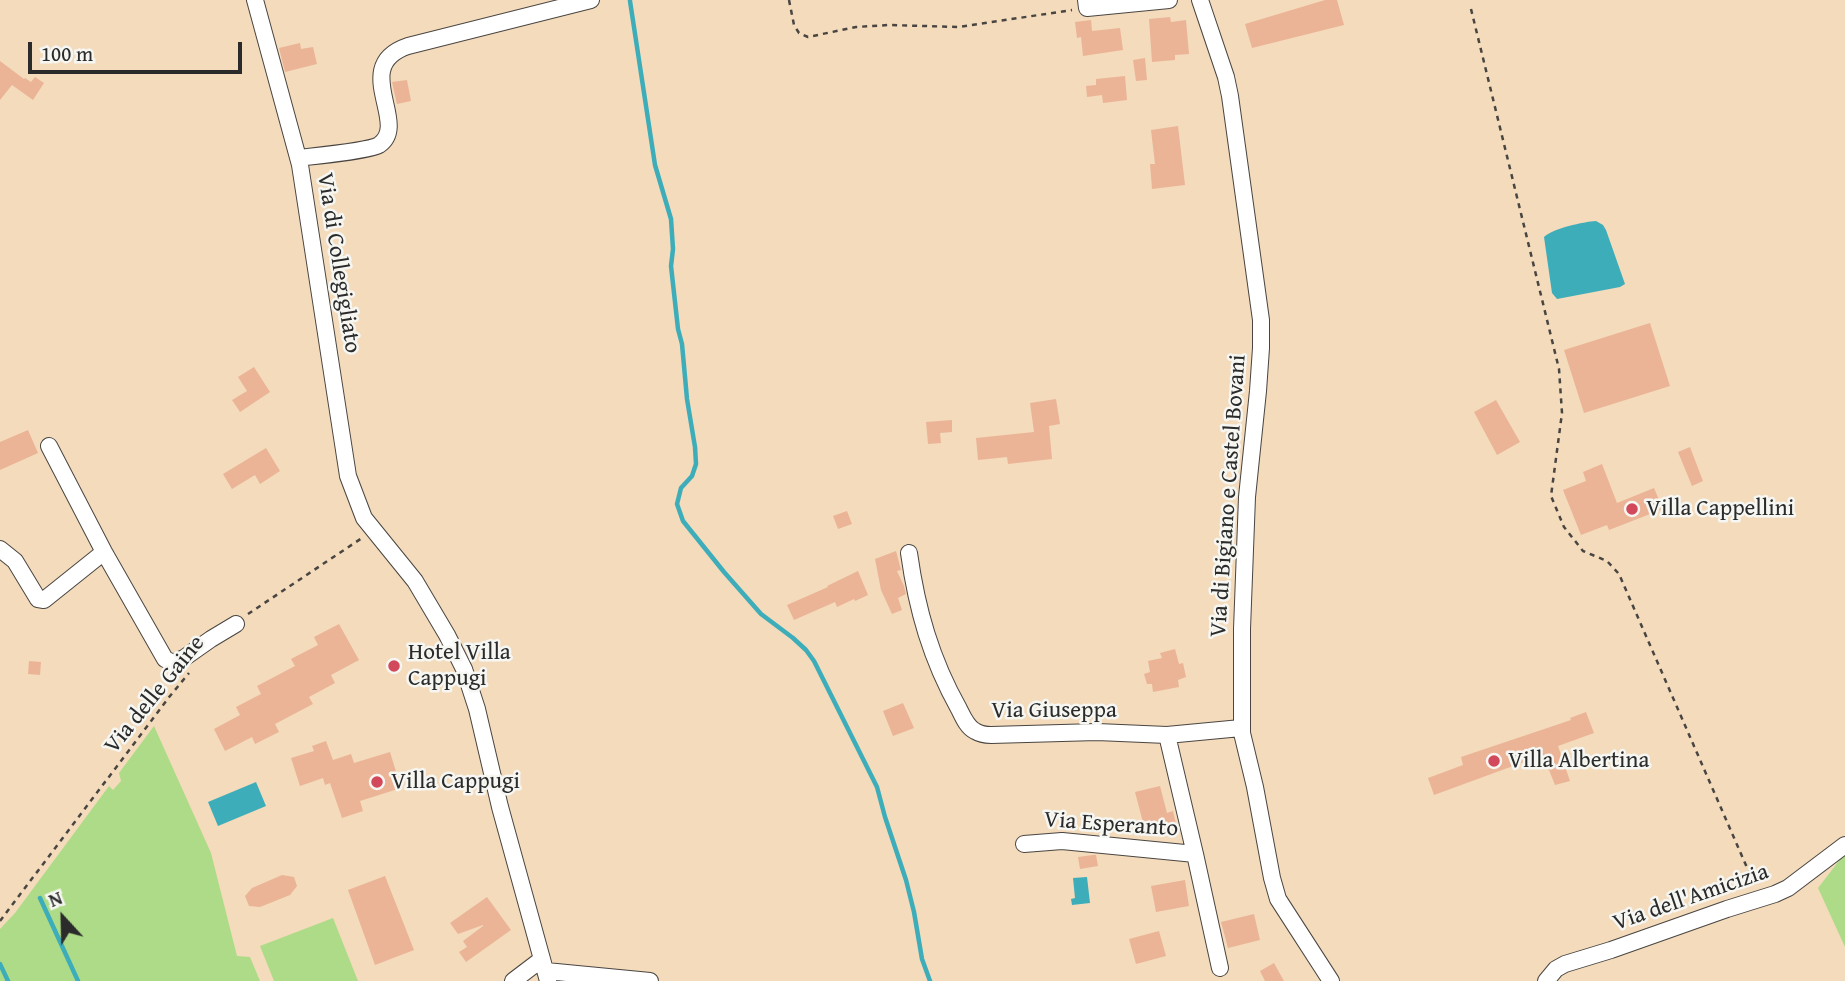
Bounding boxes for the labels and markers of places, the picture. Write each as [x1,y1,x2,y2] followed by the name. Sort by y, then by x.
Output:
[1646,495,1794,523] place label: Villa Cappellini
[1624,501,1640,517] marker: Villa Cappellini
[408,639,511,693] place label: Hotel Villa Cappugi
[386,658,402,674] marker: Hotel Villa Cappugi
[1508,747,1649,775] place label: Villa Albertina
[1486,753,1502,769] marker: Villa Albertina
[391,768,520,796] place label: Villa Cappugi
[369,774,385,790] marker: Villa Cappugi

